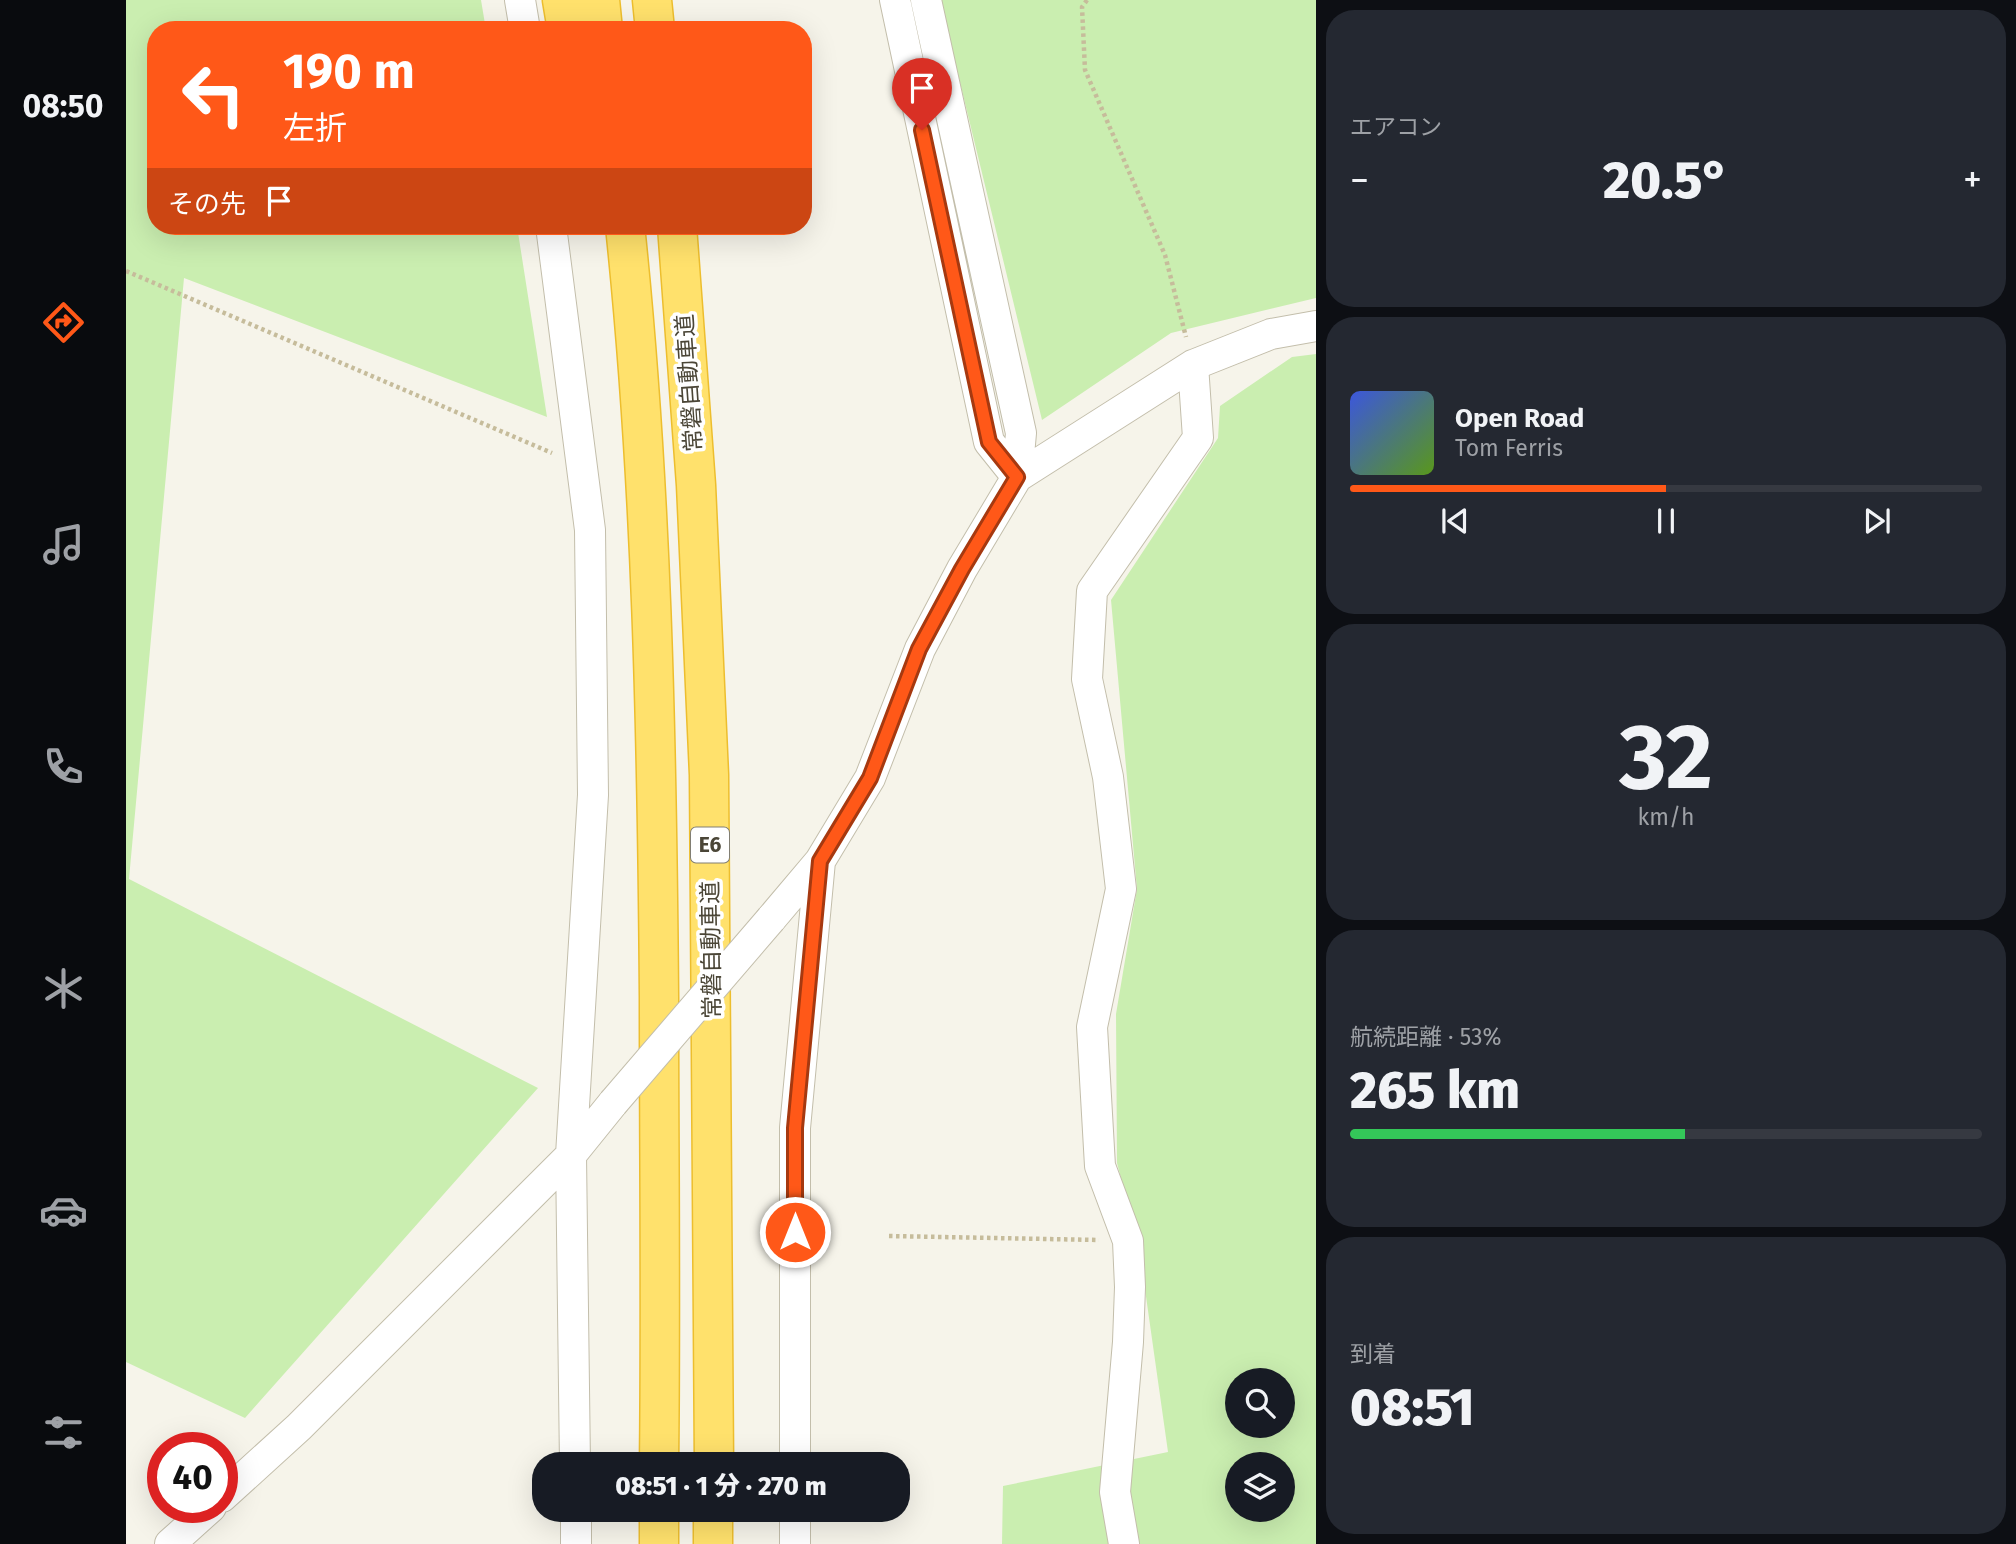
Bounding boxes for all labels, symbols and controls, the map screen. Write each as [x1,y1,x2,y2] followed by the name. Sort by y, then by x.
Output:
[283,42,415,101] text: 190 m
[168,49,259,140] icon: left
[892,58,952,130] pin
[903,69,941,107] icon: arrive
[22,87,104,125] text: 08:50
[283,109,347,147] text: 左折
[1350,113,1442,141] text: エアコン
[1603,149,1729,212] text: 20.5°
[1350,157,1369,203] text: −
[1963,157,1982,203] text: +
[260,182,298,220] icon: arrive
[168,189,246,220] text: その先
[39,298,88,347] icon: directions
[670,313,708,453] street label: 常磐自動車道
[1455,403,1584,434] text: Open Road
[1455,434,1563,462] text: Tom Ferris
[1436,502,1474,540] icon: previous
[1647,502,1685,540] icon: pause
[1858,502,1896,540] icon: next
[39,520,88,569] icon: music
[1619,703,1713,812] text: 32
[39,742,88,791] icon: phone
[1638,803,1694,831] text: km/h
[691,828,729,862] road number: E6
[696,881,726,1019] street label: 常磐自動車道
[39,964,88,1013] icon: climate
[1350,1023,1502,1051] text: 航続距離 · 53%
[1350,1059,1520,1122] text: 265 km
[39,1186,88,1235] icon: car
[758,1195,832,1269] position arrow
[1350,1340,1396,1368] text: 到着
[1225,1368,1295,1522] map controls
[1225,1368,1295,1438] button: search
[1350,1376,1475,1439] text: 08:51
[39,1408,88,1457] icon: filters
[147,1432,238,1523] speed limit sign: 40
[1225,1452,1295,1522] button: layers
[615,1471,827,1502] text: 08:51 · 1 分 · 270 m

